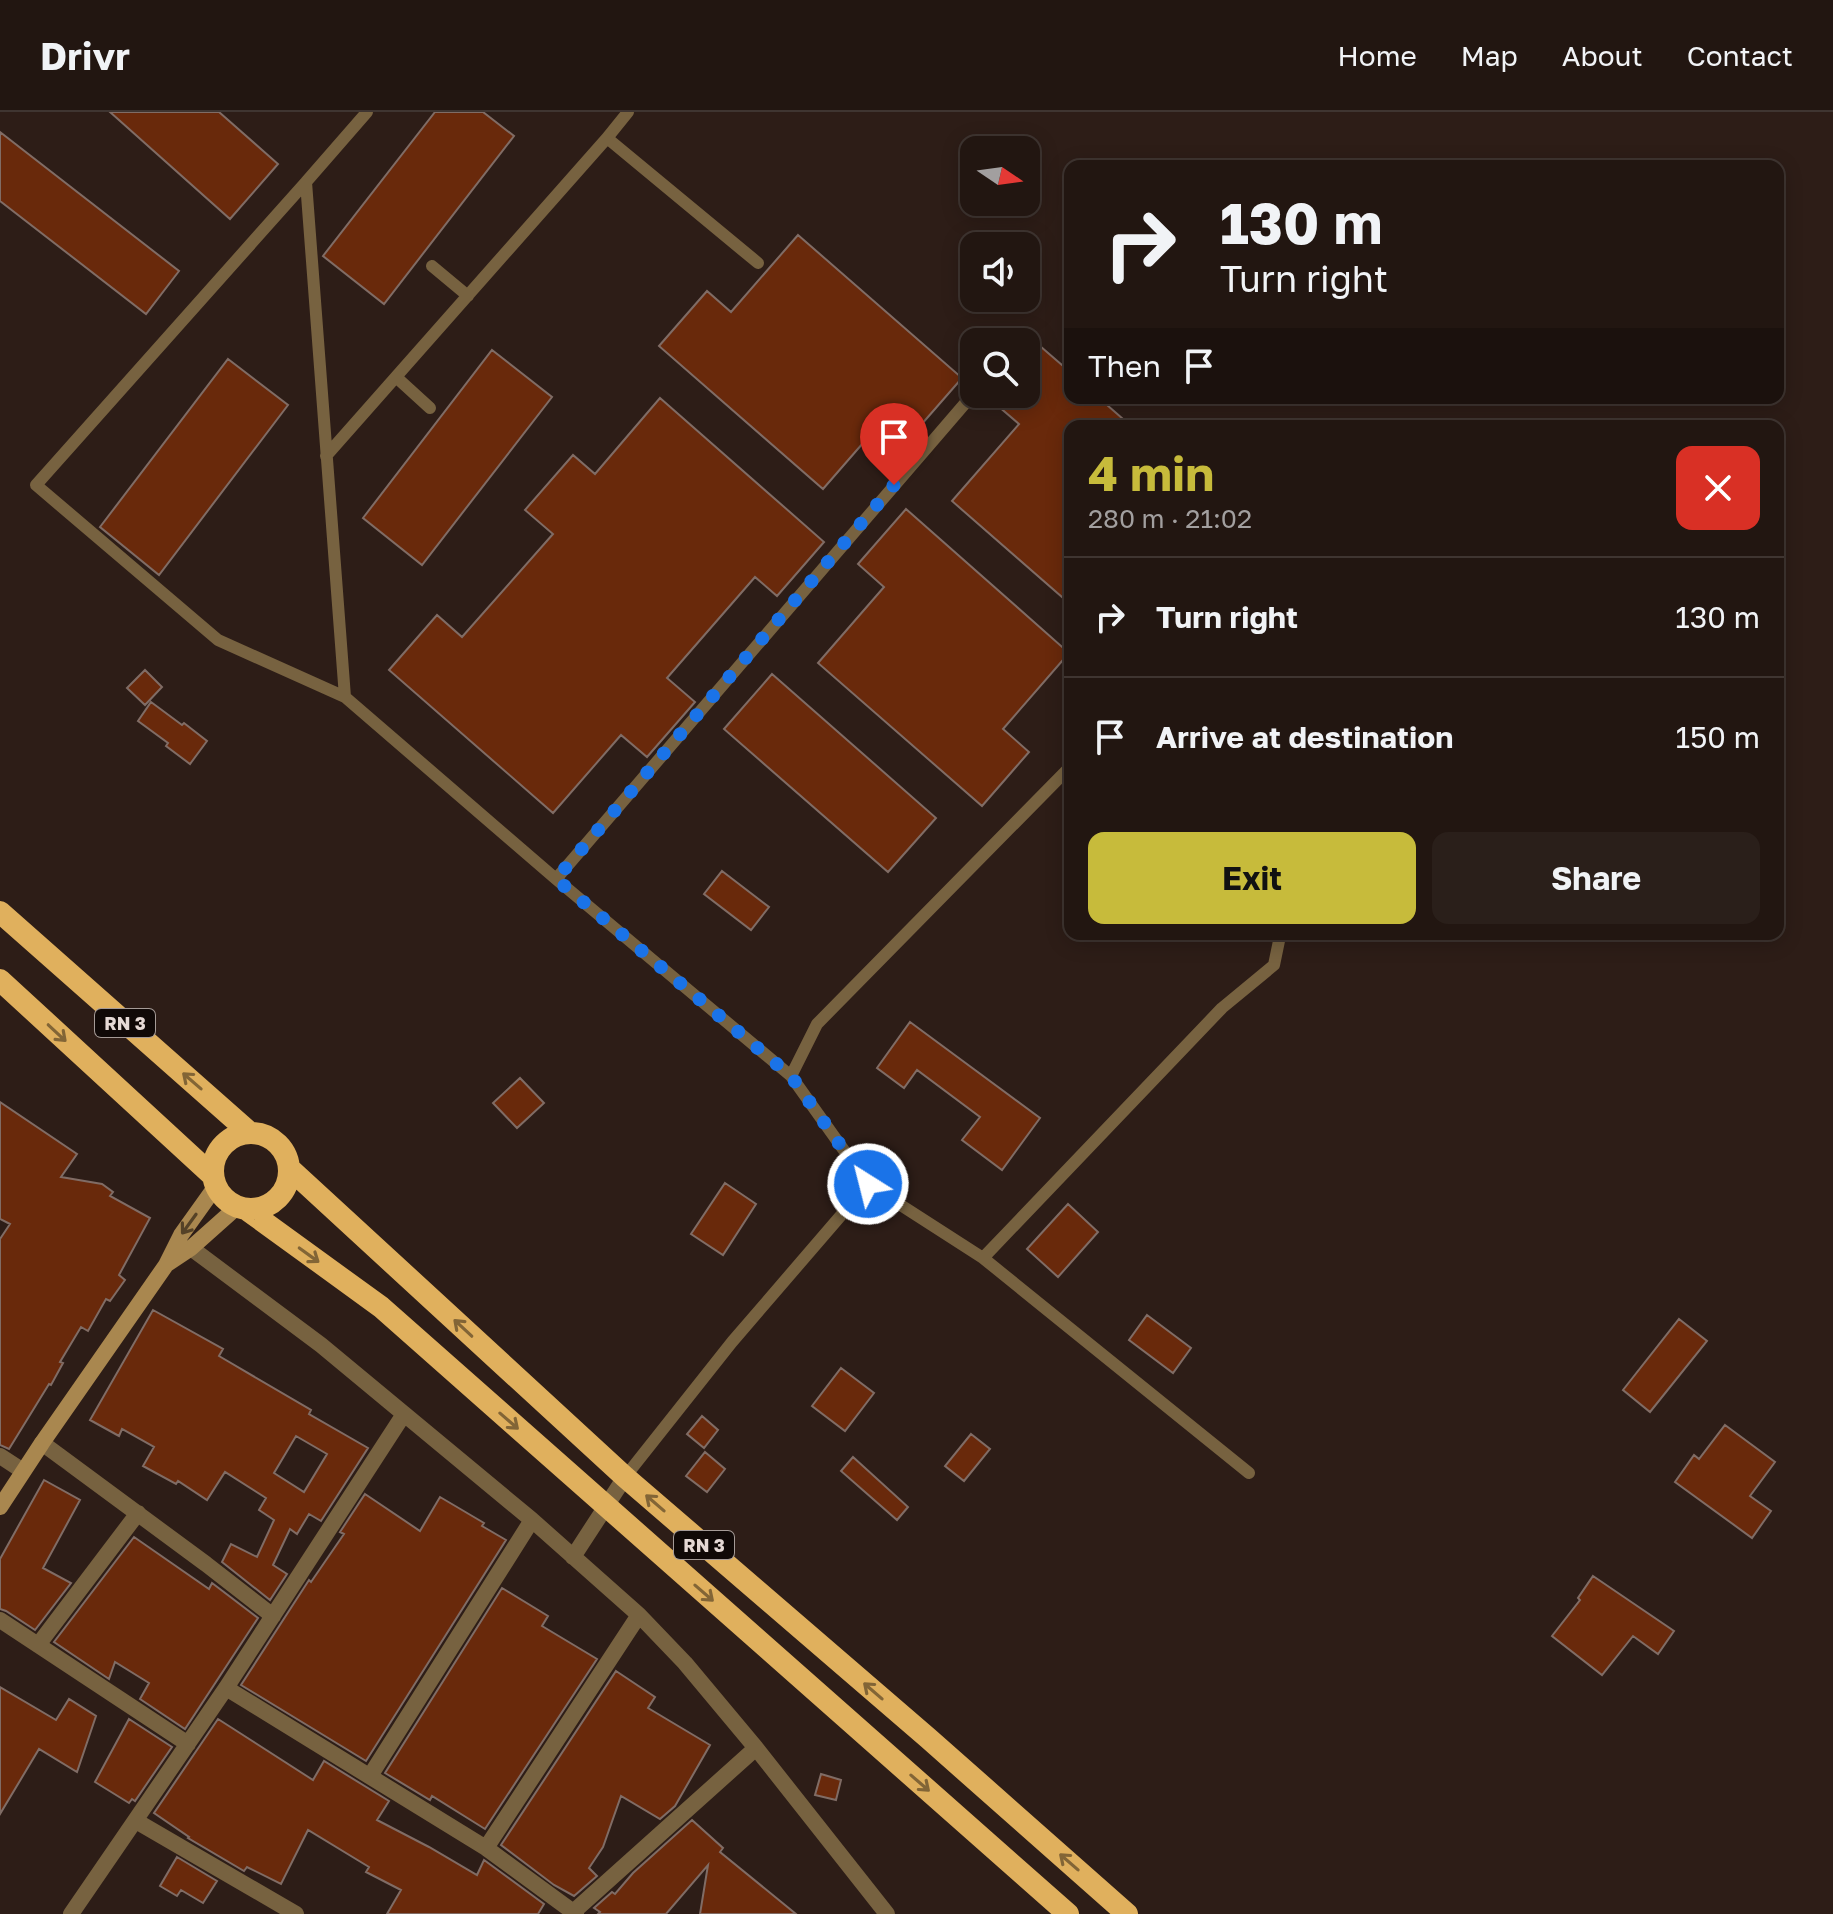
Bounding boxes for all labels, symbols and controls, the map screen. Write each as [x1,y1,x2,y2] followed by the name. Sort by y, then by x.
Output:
[40,33,130,78] text: Drivr
[1338,39,1417,72] text: Home
[1461,39,1518,72] text: Map
[1562,39,1643,72] text: About
[1687,39,1793,72] text: Contact
[960,136,1040,216] north arrow
[960,136,1040,408] map controls
[1220,189,1382,256] text: 130 m
[1088,192,1192,296] icon: right
[960,232,1040,312] button: sound
[1220,257,1388,300] text: Turn right
[960,328,1040,408] button: search
[1177,344,1221,388] icon: arrive
[1088,348,1161,384] text: Then
[860,403,928,485] pin
[872,415,916,459] icon: arrive
[1088,444,1214,502] text: 4 min
[1676,446,1760,530] button: close
[1088,503,1252,534] text: 280 m · 21:02
[1088,595,1132,639] icon: right
[1156,599,1298,635] text: Turn right
[1675,599,1760,635] text: 130 m
[1088,715,1132,759] icon: arrive
[1156,719,1453,755] text: Arrive at destination
[1675,719,1760,755] text: 150 m
[1088,832,1416,924] button: Exit
[1432,832,1760,924] button: Share
[95,1009,155,1037] road number: RN 3
[47,1023,67,1041] one-way arrow
[182,1073,202,1091] one-way arrow
[826,1142,910,1226] position arrow
[181,1213,197,1235] one-way arrow
[298,1246,319,1263] one-way arrow
[453,1318,473,1337] one-way arrow
[499,1411,519,1429] one-way arrow
[646,1494,666,1512] one-way arrow
[674,1531,734,1559] road number: RN 3
[694,1583,714,1601] one-way arrow
[864,1682,884,1700] one-way arrow
[910,1774,930,1793] one-way arrow
[1059,1854,1079,1872] one-way arrow

